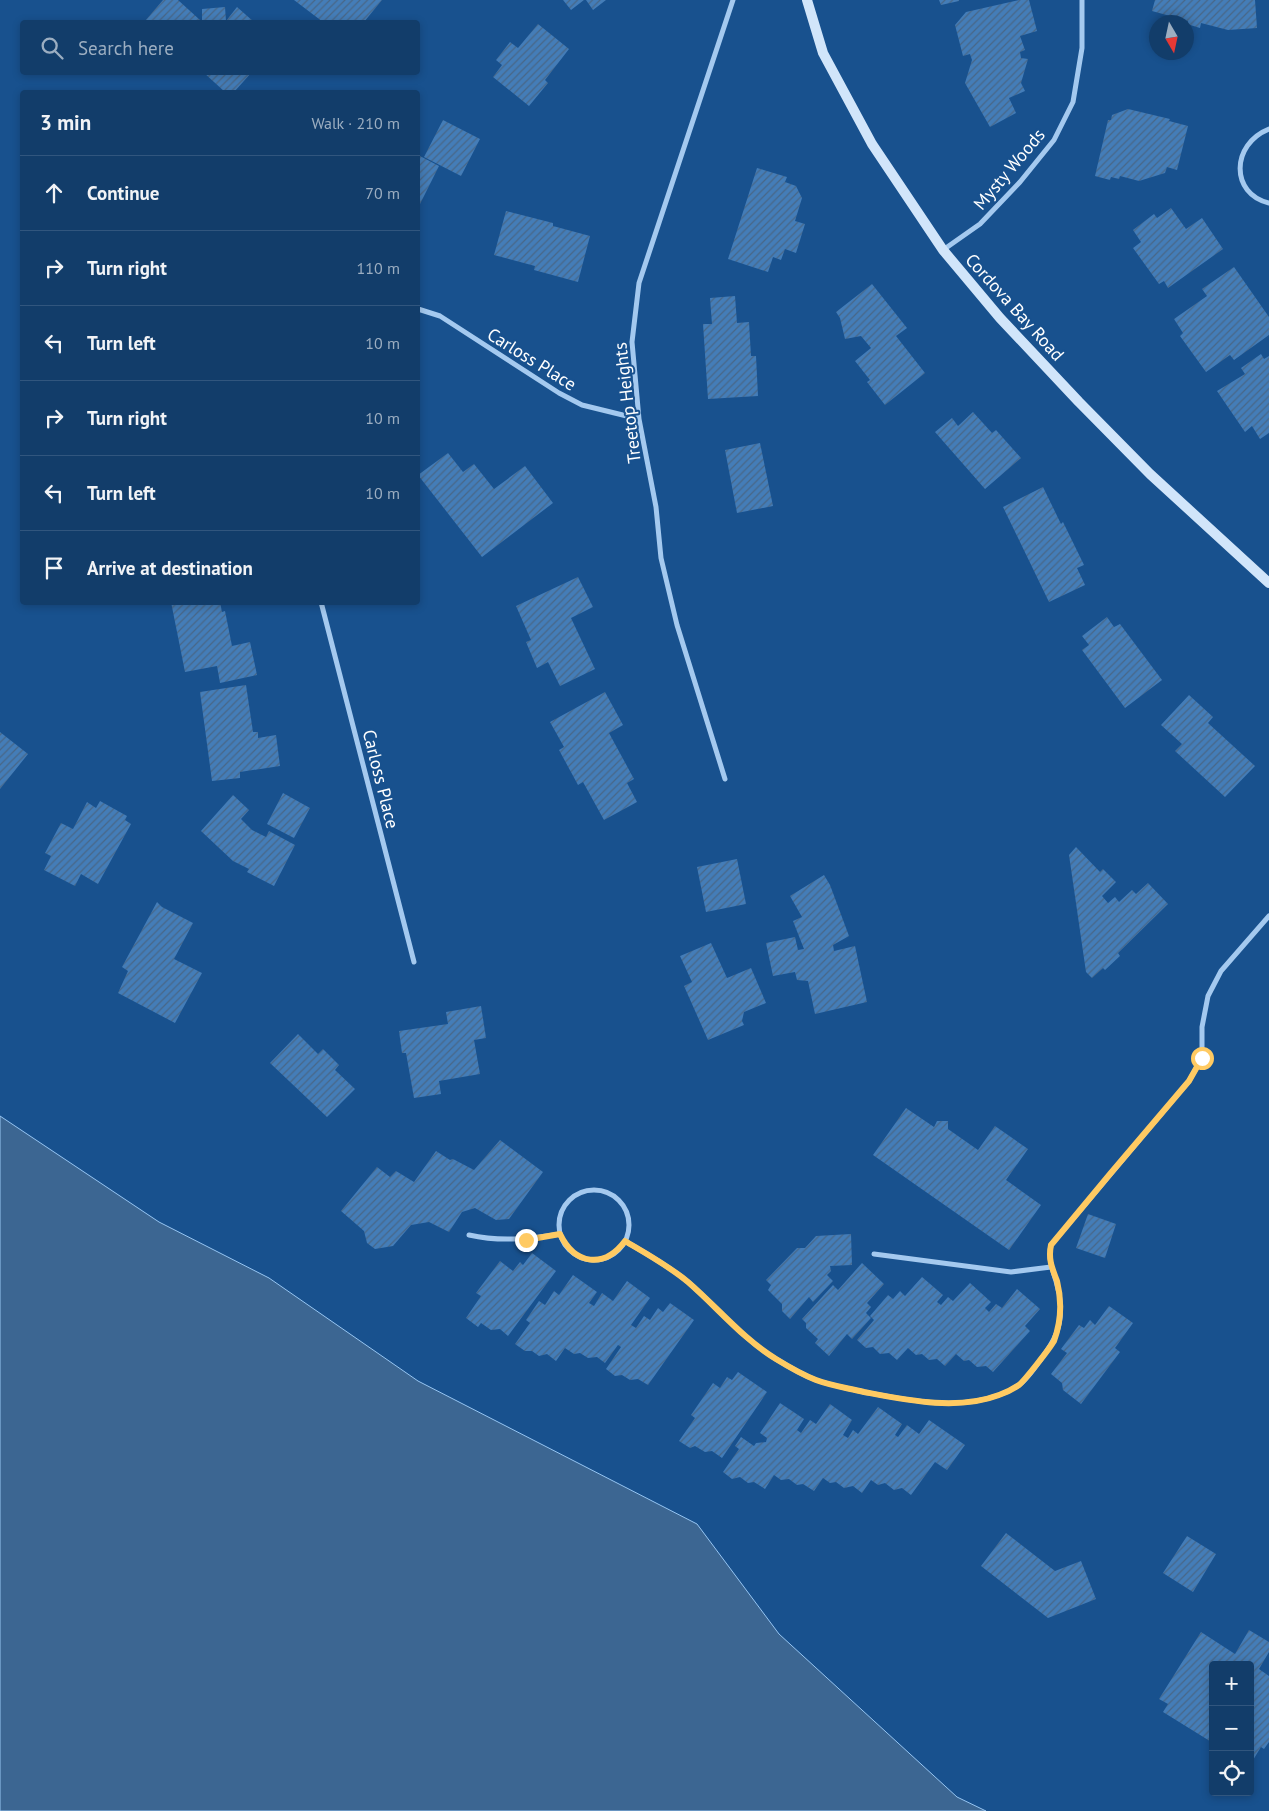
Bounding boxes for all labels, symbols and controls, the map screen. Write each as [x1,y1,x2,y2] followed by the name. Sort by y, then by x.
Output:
[1149,15,1194,60] north arrow
[20,20,420,75] search box
[38,34,66,62] icon: search
[78,36,174,60] text: Search here
[40,109,91,136] text: 3 min
[311,113,400,133] text: Walk · 210 m
[968,124,1050,214] street label: Mysty Woods
[40,179,68,207] icon: ahead
[87,181,159,205] text: Continue
[365,183,400,203] text: 70 m
[961,248,1069,366] street label: Cordova Bay Road
[40,254,68,282] icon: right
[87,256,167,280] text: Turn right
[357,258,400,278] text: 110 m
[483,322,581,396] street label: Carloss Place
[40,329,68,357] icon: left
[87,331,156,355] text: Turn left
[365,333,400,353] text: 10 m
[608,341,646,465] street label: Treetop Heights
[40,404,68,432] icon: right
[87,406,167,430] text: Turn right
[365,408,400,428] text: 10 m
[40,479,68,507] icon: left
[87,481,156,505] text: Turn left
[365,483,400,503] text: 10 m
[40,554,68,582] icon: arrive
[87,556,253,580] text: Arrive at destination
[358,727,404,831] street label: Carloss Place
[1191,1047,1214,1070] route start
[515,1229,538,1252] route end
[1209,1661,1254,1796] map controls
[1209,1661,1254,1706] button: +
[1209,1706,1254,1751] button: −
[1209,1751,1254,1796] button: locate

